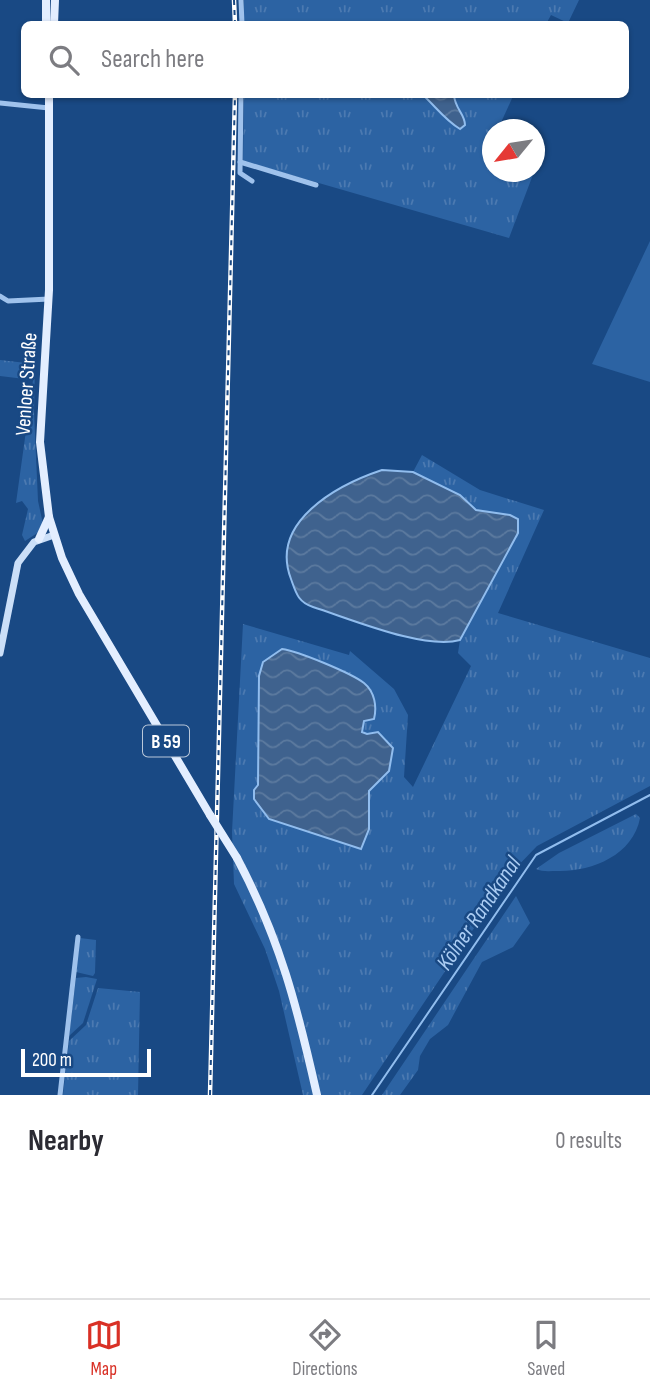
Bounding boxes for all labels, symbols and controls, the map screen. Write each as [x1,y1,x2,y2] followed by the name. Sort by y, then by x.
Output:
[21,21,629,98] search box
[45,41,83,79] icon: search
[101,44,204,75] text: Search here
[482,119,545,182] north arrow
[10,332,43,436] street label: Venloer Straße
[143,726,189,756] road number: B 59
[431,851,528,976] water label: Kölner Randkanal
[21,1046,150,1078] scale bar
[32,1049,72,1072] text: 200 m
[28,1123,104,1159] text: Nearby
[555,1127,622,1155] text: 0 results
[85,1316,123,1381] tab: Map
[292,1316,358,1381] tab: Directions
[527,1316,565,1381] tab: Saved

